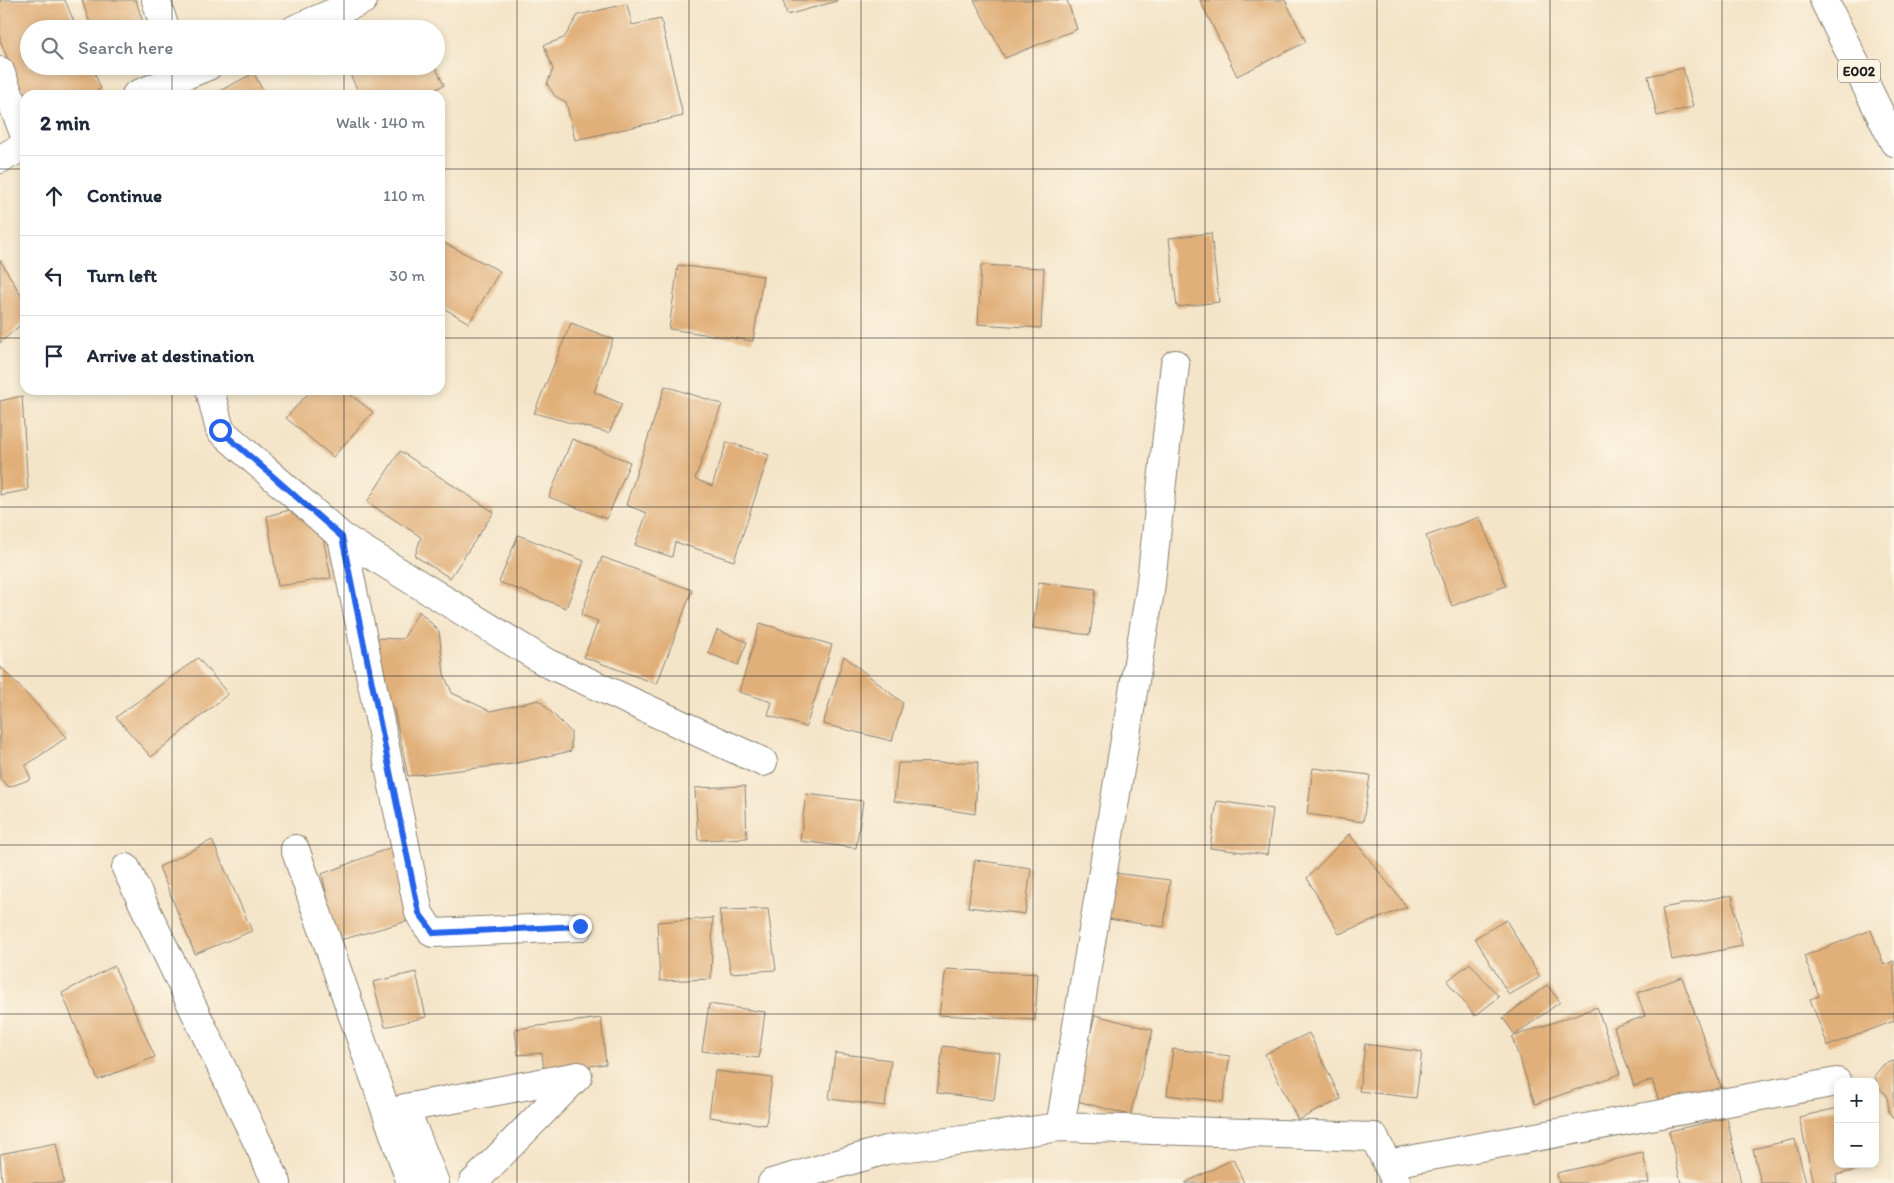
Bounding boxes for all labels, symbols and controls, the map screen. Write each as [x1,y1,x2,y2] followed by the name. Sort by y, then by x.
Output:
[20,20,445,75] search box
[38,34,66,62] icon: search
[78,36,173,59] text: Search here
[1838,59,1880,82] road number: E002
[40,110,90,135] text: 2 min
[336,113,425,132] text: Walk · 140 m
[40,182,68,210] icon: ahead
[87,184,162,207] text: Continue
[383,186,425,205] text: 110 m
[40,262,68,290] icon: left
[87,264,157,287] text: Turn left
[389,266,425,285] text: 30 m
[40,342,68,370] icon: arrive
[87,344,254,367] text: Arrive at destination
[209,419,232,442] route start
[569,915,592,938] route end
[1834,1078,1879,1168] map controls
[1834,1078,1879,1123] button: +
[1834,1123,1879,1168] button: −

